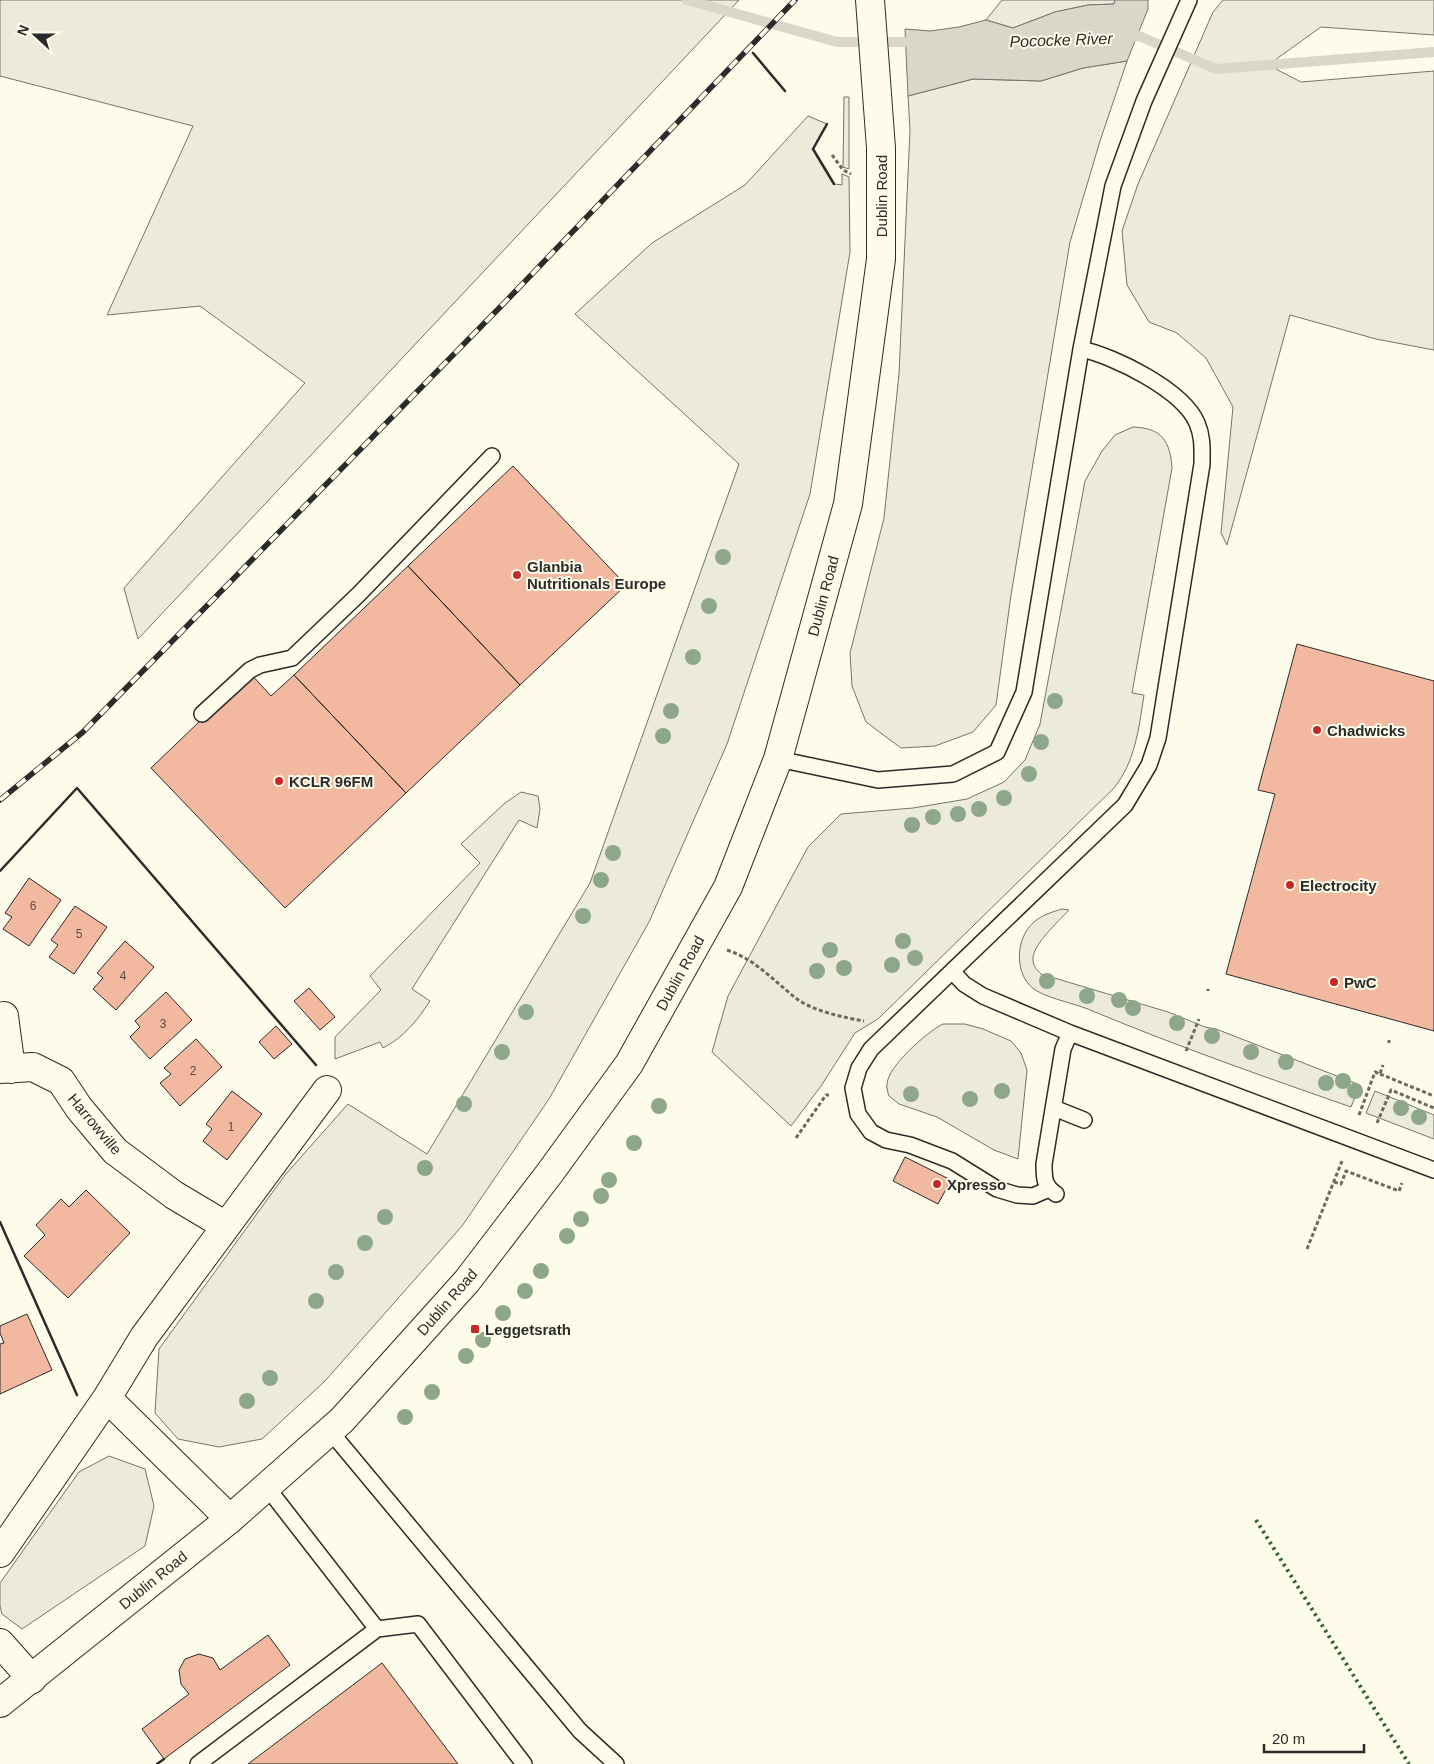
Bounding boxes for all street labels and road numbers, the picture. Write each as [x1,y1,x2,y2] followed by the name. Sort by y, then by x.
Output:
[873,155,890,237] street label: Dublin Road
[804,554,842,638] street label: Dublin Road
[653,933,707,1013] street label: Dublin Road
[65,1090,125,1158] street label: Harrowville
[414,1265,480,1339] street label: Dublin Road
[116,1547,190,1613] street label: Dublin Road

